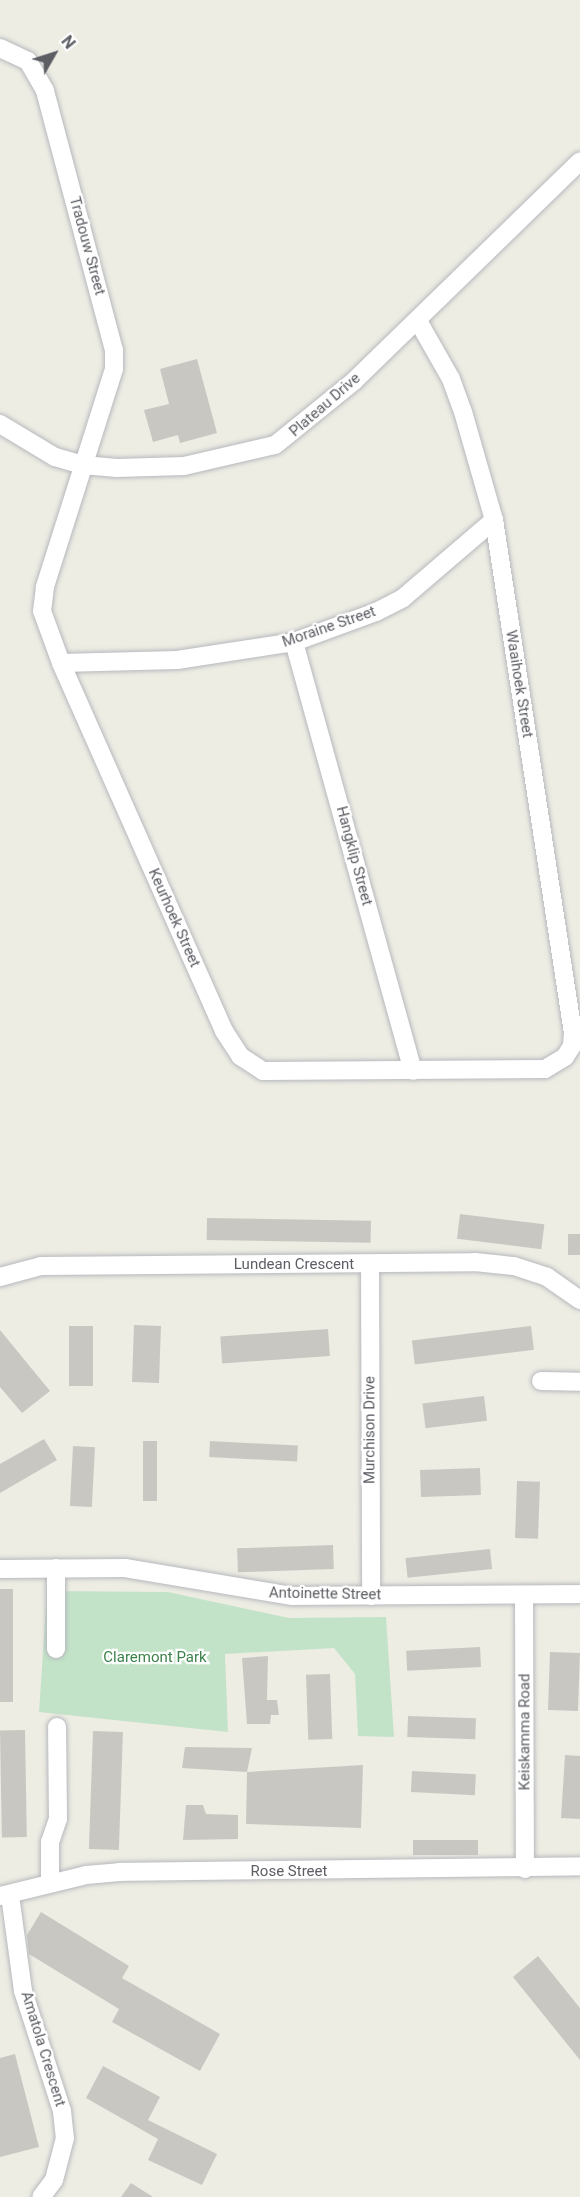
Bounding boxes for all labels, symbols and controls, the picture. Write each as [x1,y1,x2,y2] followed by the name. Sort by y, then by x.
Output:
[24,24,84,84] north arrow
[57,32,79,53] text: N
[65,195,109,297] street label: Tradouw Street
[286,369,364,441] street label: Plateau Drive
[280,603,378,651] street label: Moraine Street
[502,629,536,739] street label: Waaihoek Street
[332,804,376,908] street label: Hangklip Street
[144,866,204,970] street label: Keurhoek Street
[234,1256,354,1274] street label: Lundean Crescent
[361,1376,379,1484] street label: Murchison Drive
[269,1584,381,1604] street label: Antoinette Street
[103,1649,207,1667] park label: Claremont Park
[516,1674,534,1790] street label: Keiskamma Road
[251,1863,327,1881] street label: Rose Street
[17,1989,69,2109] street label: Amatola Crescent

